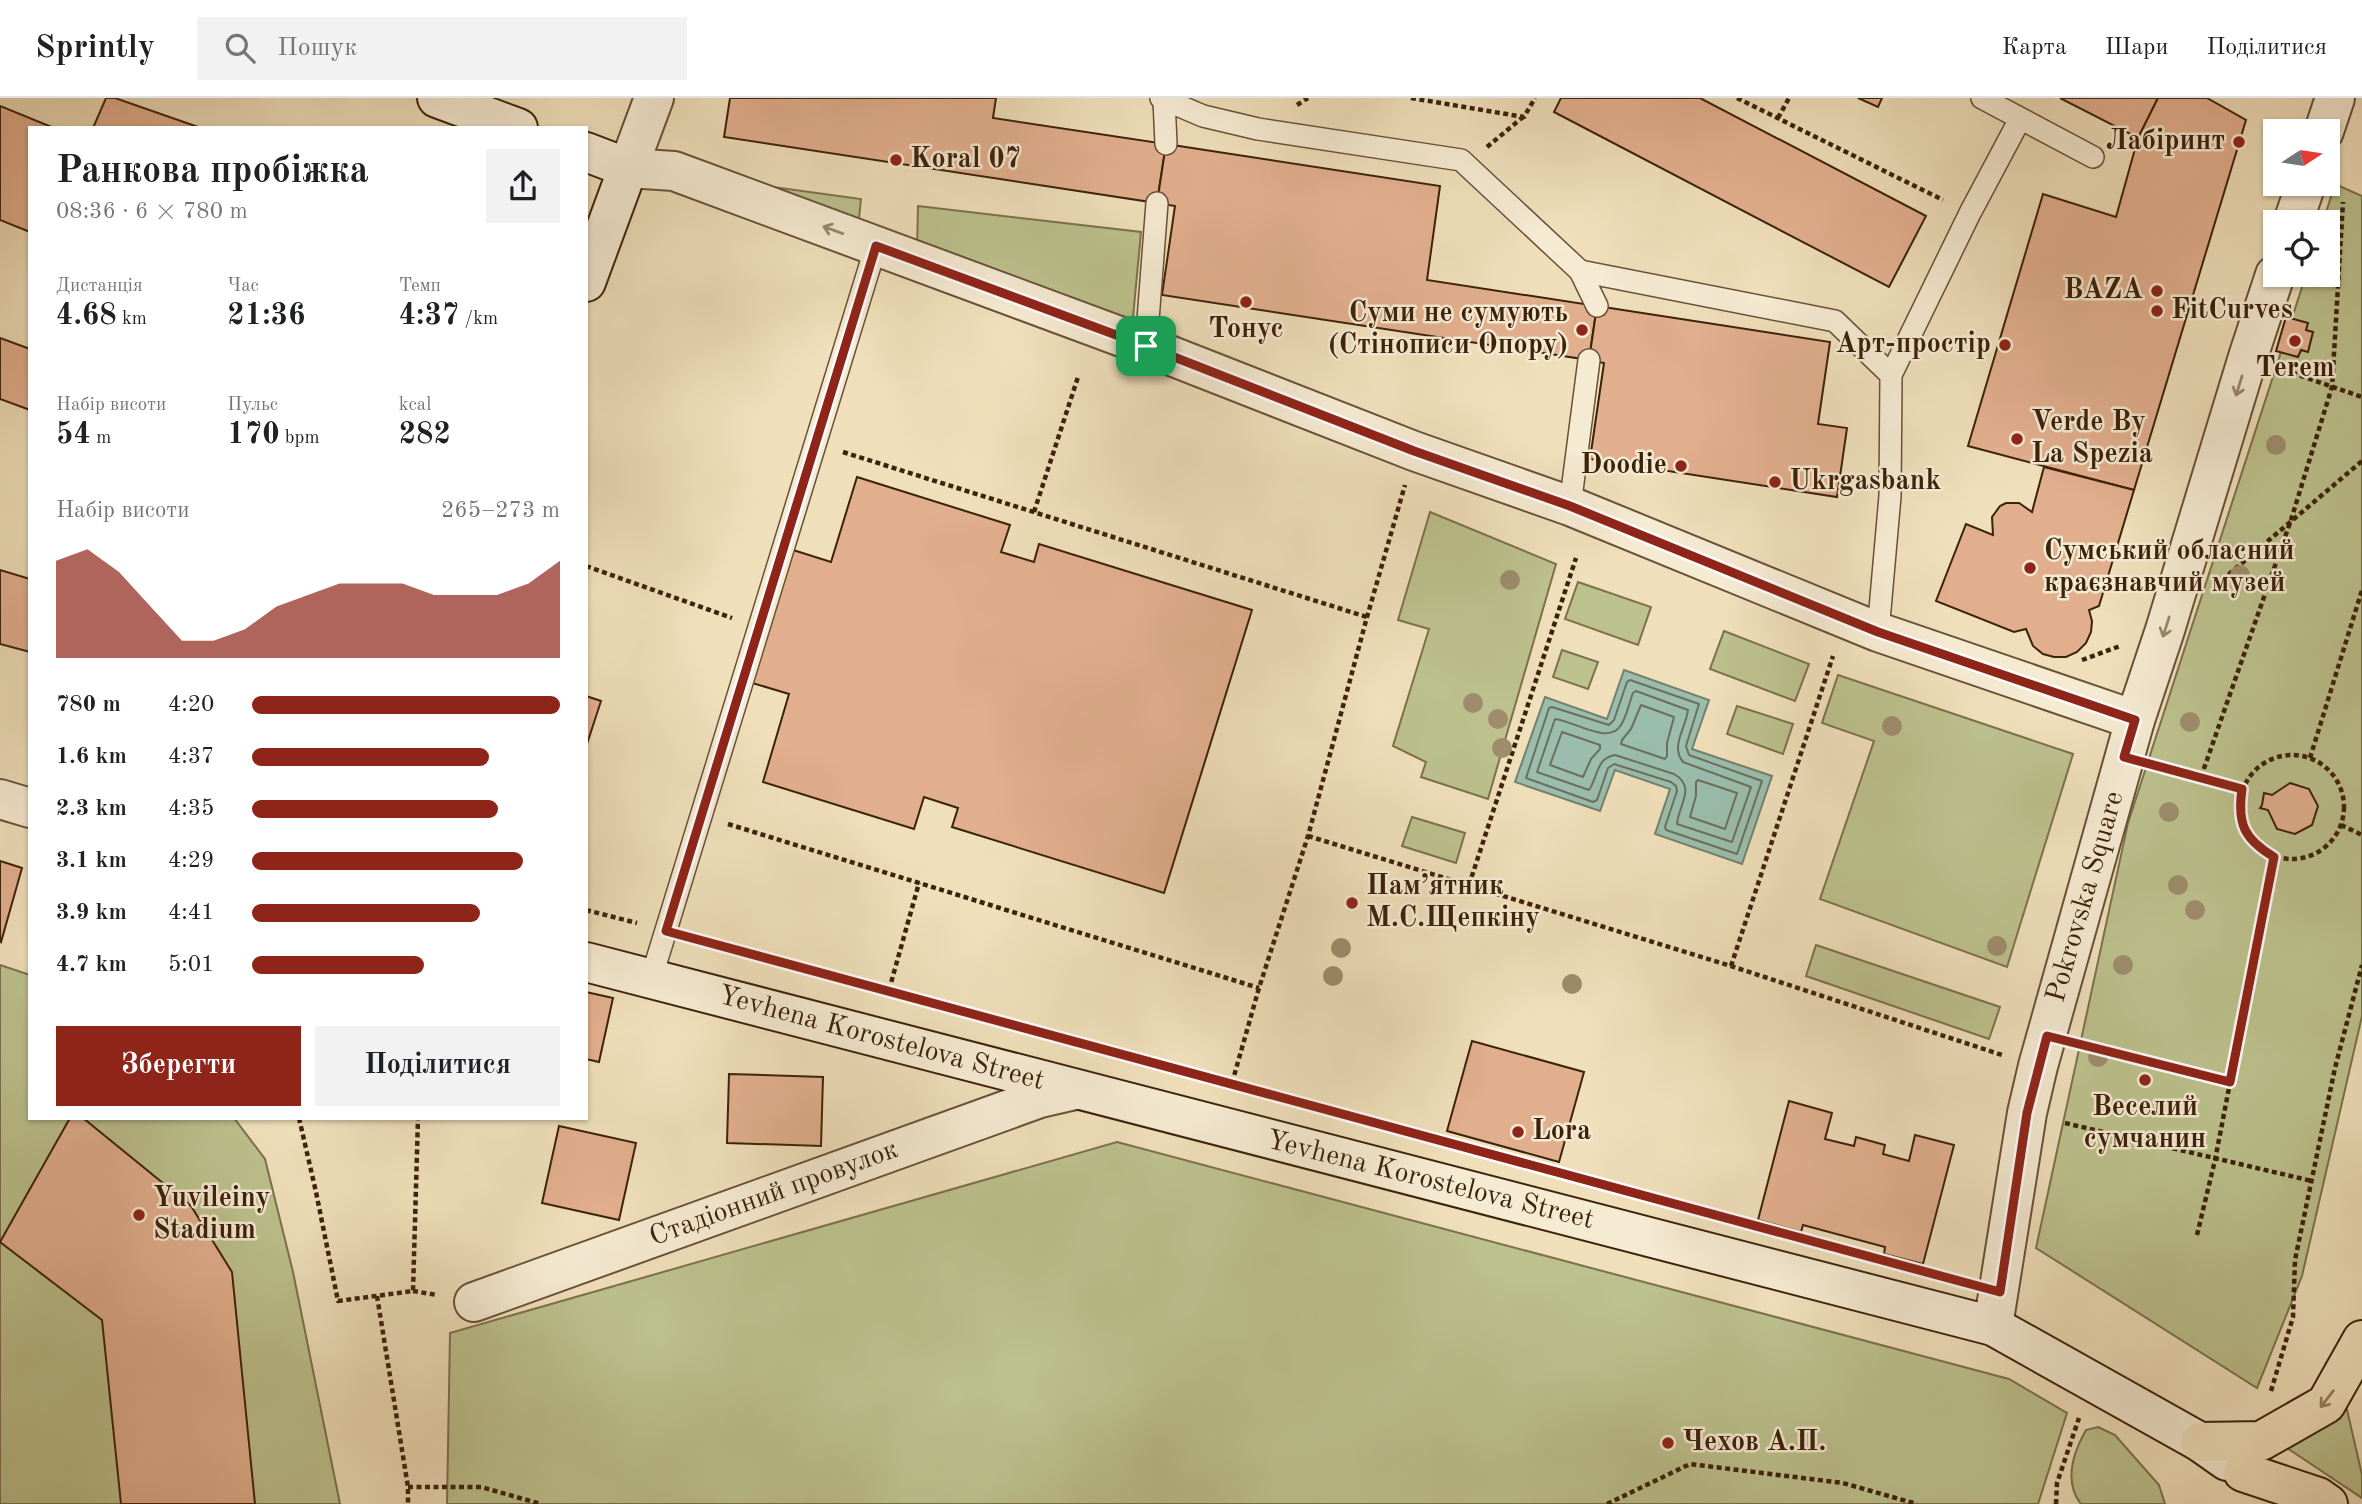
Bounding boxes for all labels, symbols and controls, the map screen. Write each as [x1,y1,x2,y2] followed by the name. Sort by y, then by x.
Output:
[197,17,687,80] search box
[221,29,259,67] icon: search
[35,32,155,65] text: Sprintly
[277,35,357,61] text: Пошук
[2002,36,2067,60] text: Карта
[2105,36,2168,60] text: Шари
[2206,36,2327,60] text: Поділитися
[2263,119,2340,196] north arrow
[2263,119,2340,287] map controls
[2106,127,2225,156] place label: Лабіринт
[2231,134,2247,150] marker: Лабіринт
[910,146,1021,174] place label: Koral 07
[486,149,560,223] button: share
[888,152,904,168] marker: Koral 07
[56,153,369,191] text: Ранкова пробіжка
[56,200,248,223] text: 08:36 · 6 × 780 m
[2263,210,2340,287] button: locate
[822,223,844,235] one-way arrow
[56,277,143,296] text: Дистанція
[227,277,259,296] text: Час
[399,277,441,296] text: Темп
[2064,277,2143,305] place label: BAZA
[2149,283,2165,299] marker: BAZA
[1238,294,1254,310] marker: Тонус
[2171,297,2293,325] place label: FitCurves
[1328,299,1568,360] place label: Суми не сумують (Стінописи Опору)
[56,301,117,331] text: 4.68
[227,301,305,331] text: 21:36
[399,301,459,331] text: 4:37
[2149,303,2165,319] marker: FitCurves
[117,310,147,329] text: km
[459,310,498,329] text: /km
[1116,316,1176,376] pin
[1208,316,1284,344] place label: Тонус
[1574,322,1590,338] marker: Суми не сумують (Стінописи Опору)
[1127,327,1165,365] icon: arrive
[1835,330,1991,359] place label: Арт-простір
[2287,333,2303,349] marker: Terem
[1997,337,2013,353] marker: Арт-простір
[2255,355,2335,383] place label: Terem
[2231,375,2244,397] one-way arrow
[56,396,166,415] text: Набір висоти
[227,396,278,415] text: Пульс
[399,396,431,415] text: kcal
[2031,409,2153,469] place label: Verde By La Spezia
[56,420,91,450] text: 54
[227,420,280,450] text: 170
[399,420,451,450] text: 282
[91,429,111,448] text: m
[280,429,320,448] text: bpm
[2009,431,2025,447] marker: Verde By La Spezia
[1580,452,1667,480] place label: Doodie
[1673,458,1689,474] marker: Doodie
[1789,468,1941,496] place label: Ukrgasbank
[1767,474,1783,490] marker: Ukrgasbank
[56,499,190,522] text: Набір висоти
[441,499,560,522] text: 265–273 m
[2044,537,2295,598] place label: Сумський обласний краєзнавчий музей
[2022,560,2038,576] marker: Сумський обласний краєзнавчий музей
[2158,616,2171,638] one-way arrow
[56,693,121,716] text: 780 m
[168,693,214,716] text: 4:20
[56,745,127,768] text: 1.6 km
[168,745,214,768] text: 4:37
[2042,788,2130,1006] street label: Pokrovska Square
[56,797,127,820] text: 2.3 km
[168,797,214,820] text: 4:35
[56,849,127,872] text: 3.1 km
[168,849,214,872] text: 4:29
[1366,873,1540,933] place label: Пам’ятник М.С.Щепкіну
[1344,895,1360,911] marker: Пам’ятник М.С.Щепкіну
[56,901,127,924] text: 3.9 km
[168,901,214,924] text: 4:41
[56,953,127,976] text: 4.7 km
[168,953,214,976] text: 5:01
[715,982,1047,1096] street label: Yevhena Korostelova Street
[56,1026,301,1106] button: Зберегти
[315,1026,560,1106] button: Поділитися
[2137,1072,2153,1088] marker: Веселий сумчанин
[2084,1094,2206,1154] place label: Веселий сумчанин
[1532,1118,1591,1146] place label: Lora
[1510,1124,1526,1140] marker: Lora
[1263,1127,1597,1235] street label: Yevhena Korostelova Street
[646,1136,902,1252] street label: Стадіонний провулок
[153,1185,270,1245] place label: Yuvileiny Stadium
[131,1207,147,1223] marker: Yuvileiny Stadium
[2320,1389,2335,1408] one-way arrow
[1682,1429,1826,1457] place label: Чехов А.П.
[1660,1435,1676,1451] marker: Чехов А.П.

